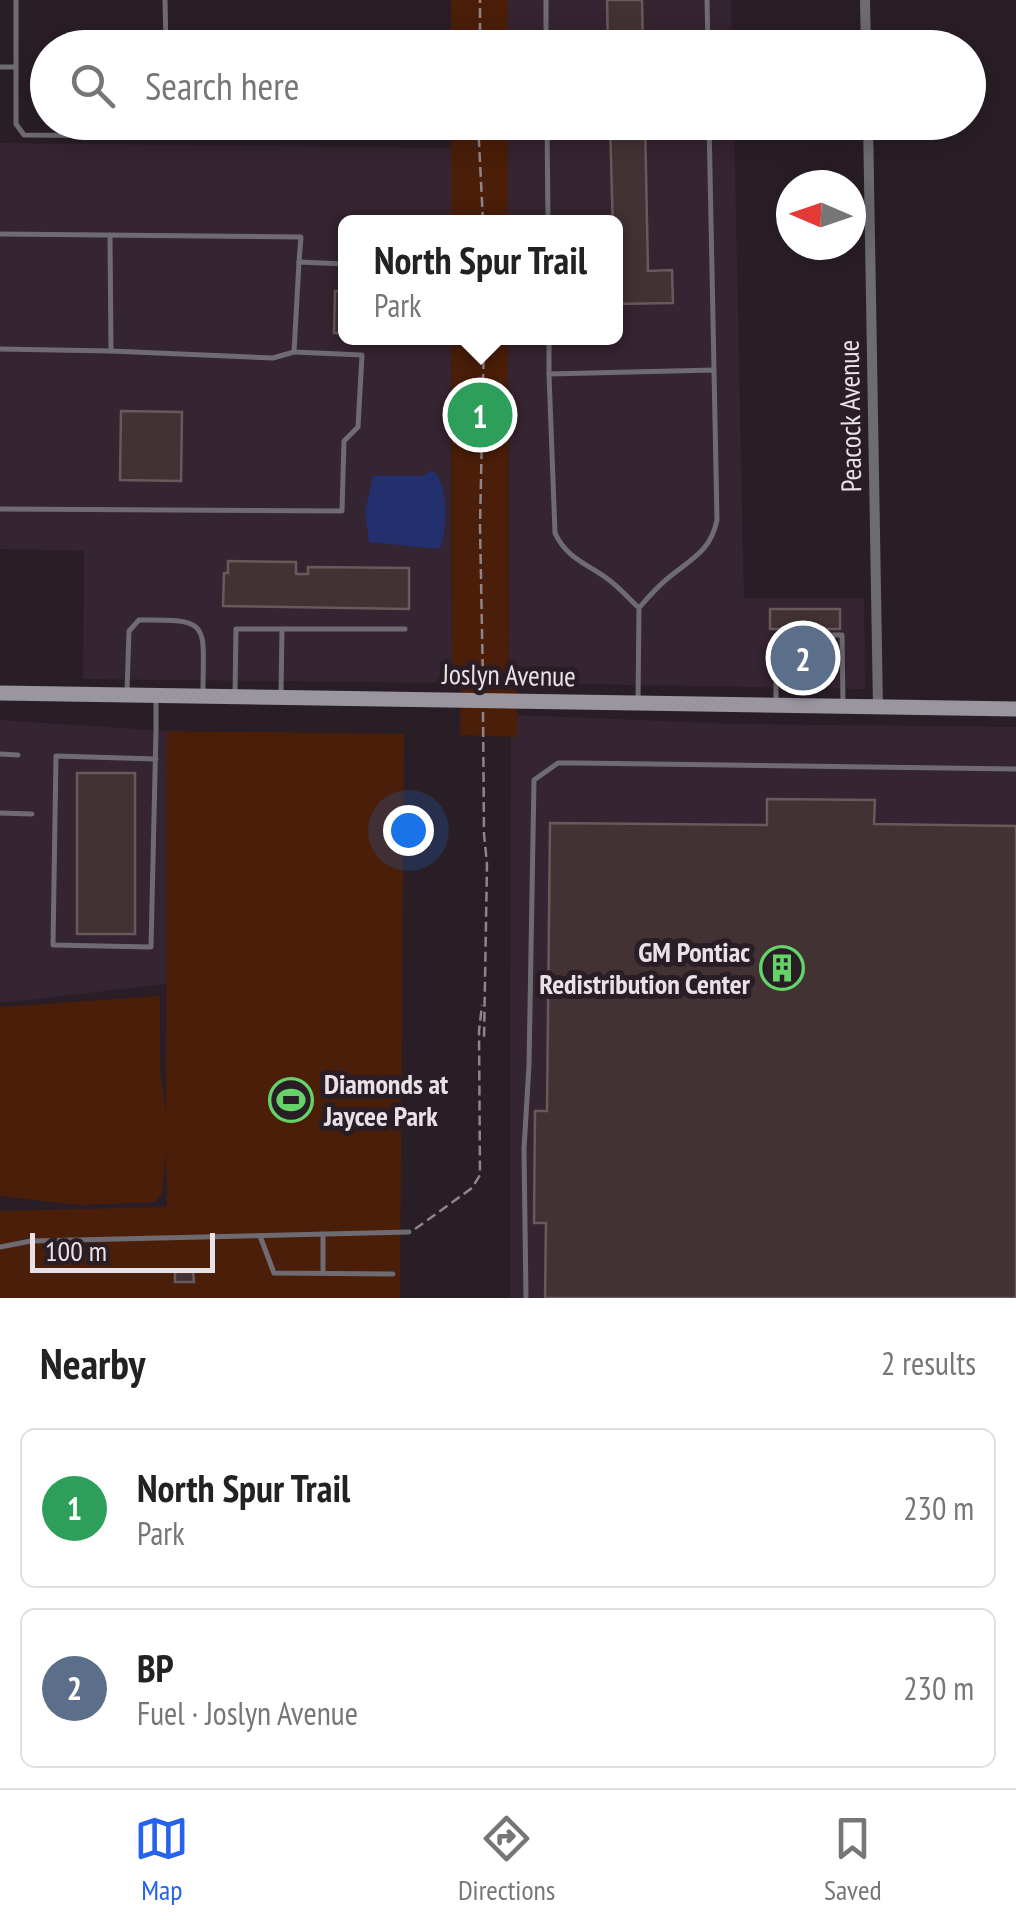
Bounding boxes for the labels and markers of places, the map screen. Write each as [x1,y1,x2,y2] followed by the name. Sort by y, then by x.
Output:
[448,378,512,452] pin: 1
[770,620,836,696] pin: 2
[539,933,751,1002] place label: GM Pontiac Redistribution Center
[759,945,805,991] building icon: GM Pontiac Redistribution Center
[323,1065,448,1134] place label: Diamonds at Jaycee Park
[268,1077,314,1123] sports icon: Diamonds at Jaycee Park

